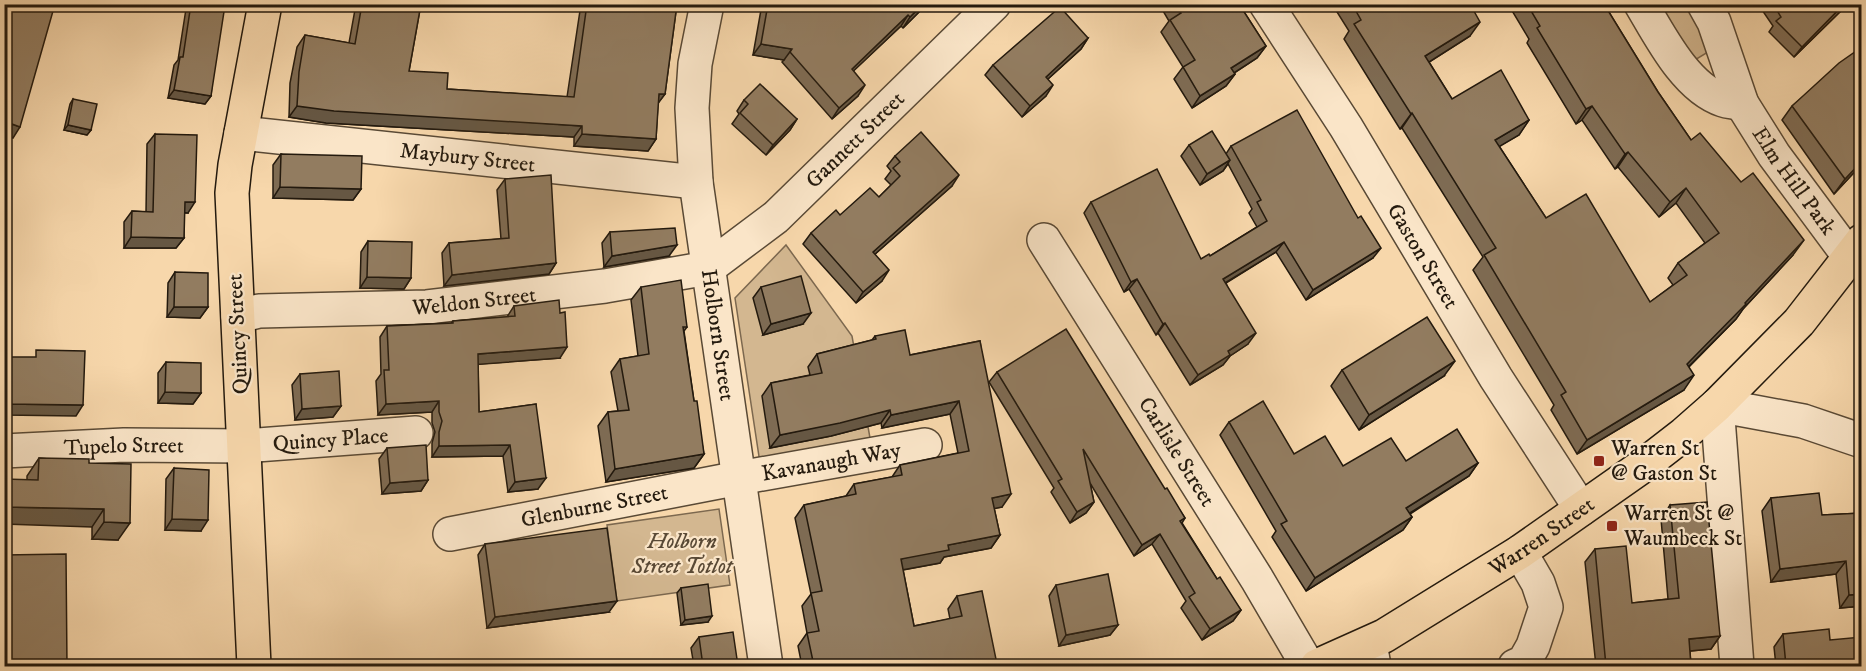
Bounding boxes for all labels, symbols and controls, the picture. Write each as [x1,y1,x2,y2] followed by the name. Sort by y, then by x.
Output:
[800,85,910,194] street label: Gannett Street
[1746,122,1842,240] street label: Elm Hill Park
[399,137,537,178] street label: Maybury Street
[1381,198,1465,314] street label: Gaston Street
[695,267,741,403] street label: Holborn Street
[221,273,255,395] street label: Quincy Street
[411,281,538,321] street label: Weldon Street
[1133,392,1221,511] street label: Carlisle Street
[272,422,389,457] street label: Quincy Place
[63,431,184,461] street label: Tupelo Street
[1610,435,1717,487] place label: Warren St @ Gaston St
[760,436,903,487] street label: Kavanaugh Way
[1592,454,1606,468] marker: Warren St @ Gaston St
[519,479,670,533] street label: Glenburne Street
[1483,491,1600,582] street label: Warren Street
[1623,500,1742,552] place label: Warren St @ Waumbeck St
[1605,519,1619,533] marker: Warren St @ Waumbeck St
[630,528,734,580] park label: Holborn Street Totlot

